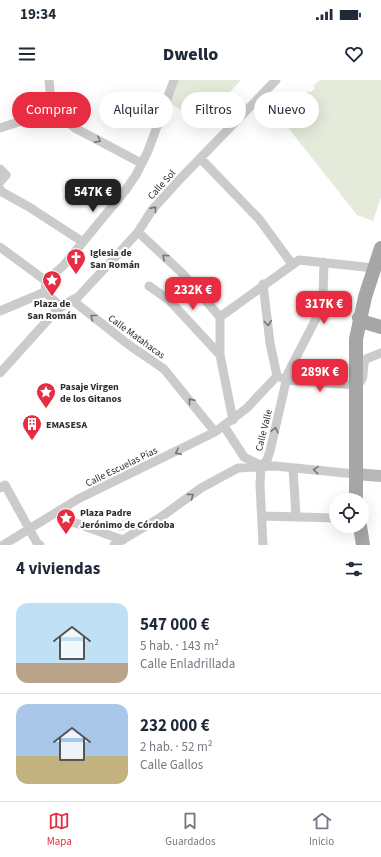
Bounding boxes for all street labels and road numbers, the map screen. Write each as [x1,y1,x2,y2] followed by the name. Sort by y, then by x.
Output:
[144,166,179,203] street label: Calle Sol
[105,311,168,362] street label: Calle Matahacas
[252,408,276,453] street label: Calle Valle
[83,443,160,490] street label: Calle Escuelas Pías

